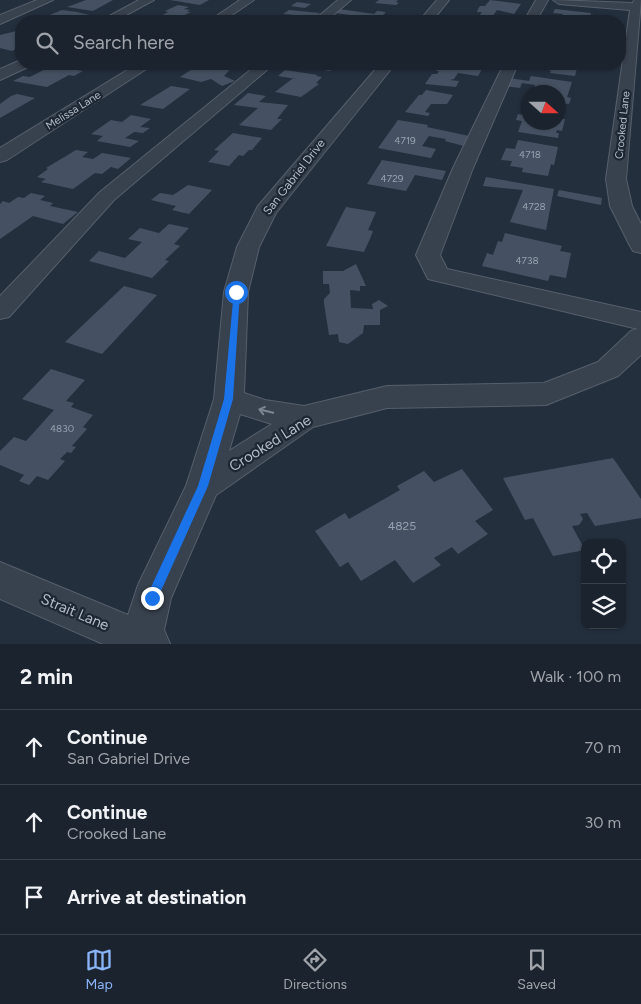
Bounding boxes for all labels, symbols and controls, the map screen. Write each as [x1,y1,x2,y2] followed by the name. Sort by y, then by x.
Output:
[15,15,626,70] search box
[33,29,61,57] icon: search
[73,31,175,54] text: Search here
[521,85,566,130] north arrow
[43,88,103,132] street label: Melissa Lane
[612,90,633,160] street label: Crooked Lane
[394,134,416,147] house number: 4719
[260,136,328,218] street label: San Gabriel Drive
[519,148,541,161] house number: 4718
[381,172,404,185] house number: 4729
[522,200,546,213] house number: 4728
[515,254,539,267] house number: 4738
[225,281,248,304] route start
[259,406,275,415] one-way arrow
[226,411,314,475] street label: Crooked Lane
[50,422,74,435] house number: 4830
[388,519,416,533] house number: 4825
[581,539,626,629] map controls
[581,539,626,584] button: locate
[581,584,626,629] button: layers
[141,587,164,610] route end
[38,590,112,634] street label: Strait Lane
[20,664,73,689] text: 2 min
[530,667,621,686] text: Walk · 100 m
[67,726,147,749] text: Continue
[20,733,48,761] icon: ahead
[585,738,621,757] text: 70 m
[67,749,190,768] text: San Gabriel Drive
[67,801,147,824] text: Continue
[20,808,48,836] icon: ahead
[584,813,621,832] text: 30 m
[67,824,166,843] text: Crooked Lane
[20,883,48,911] icon: arrive
[67,886,246,909] text: Arrive at destination
[85,946,113,993] tab: Map
[283,946,347,993] tab: Directions
[517,946,556,993] tab: Saved

